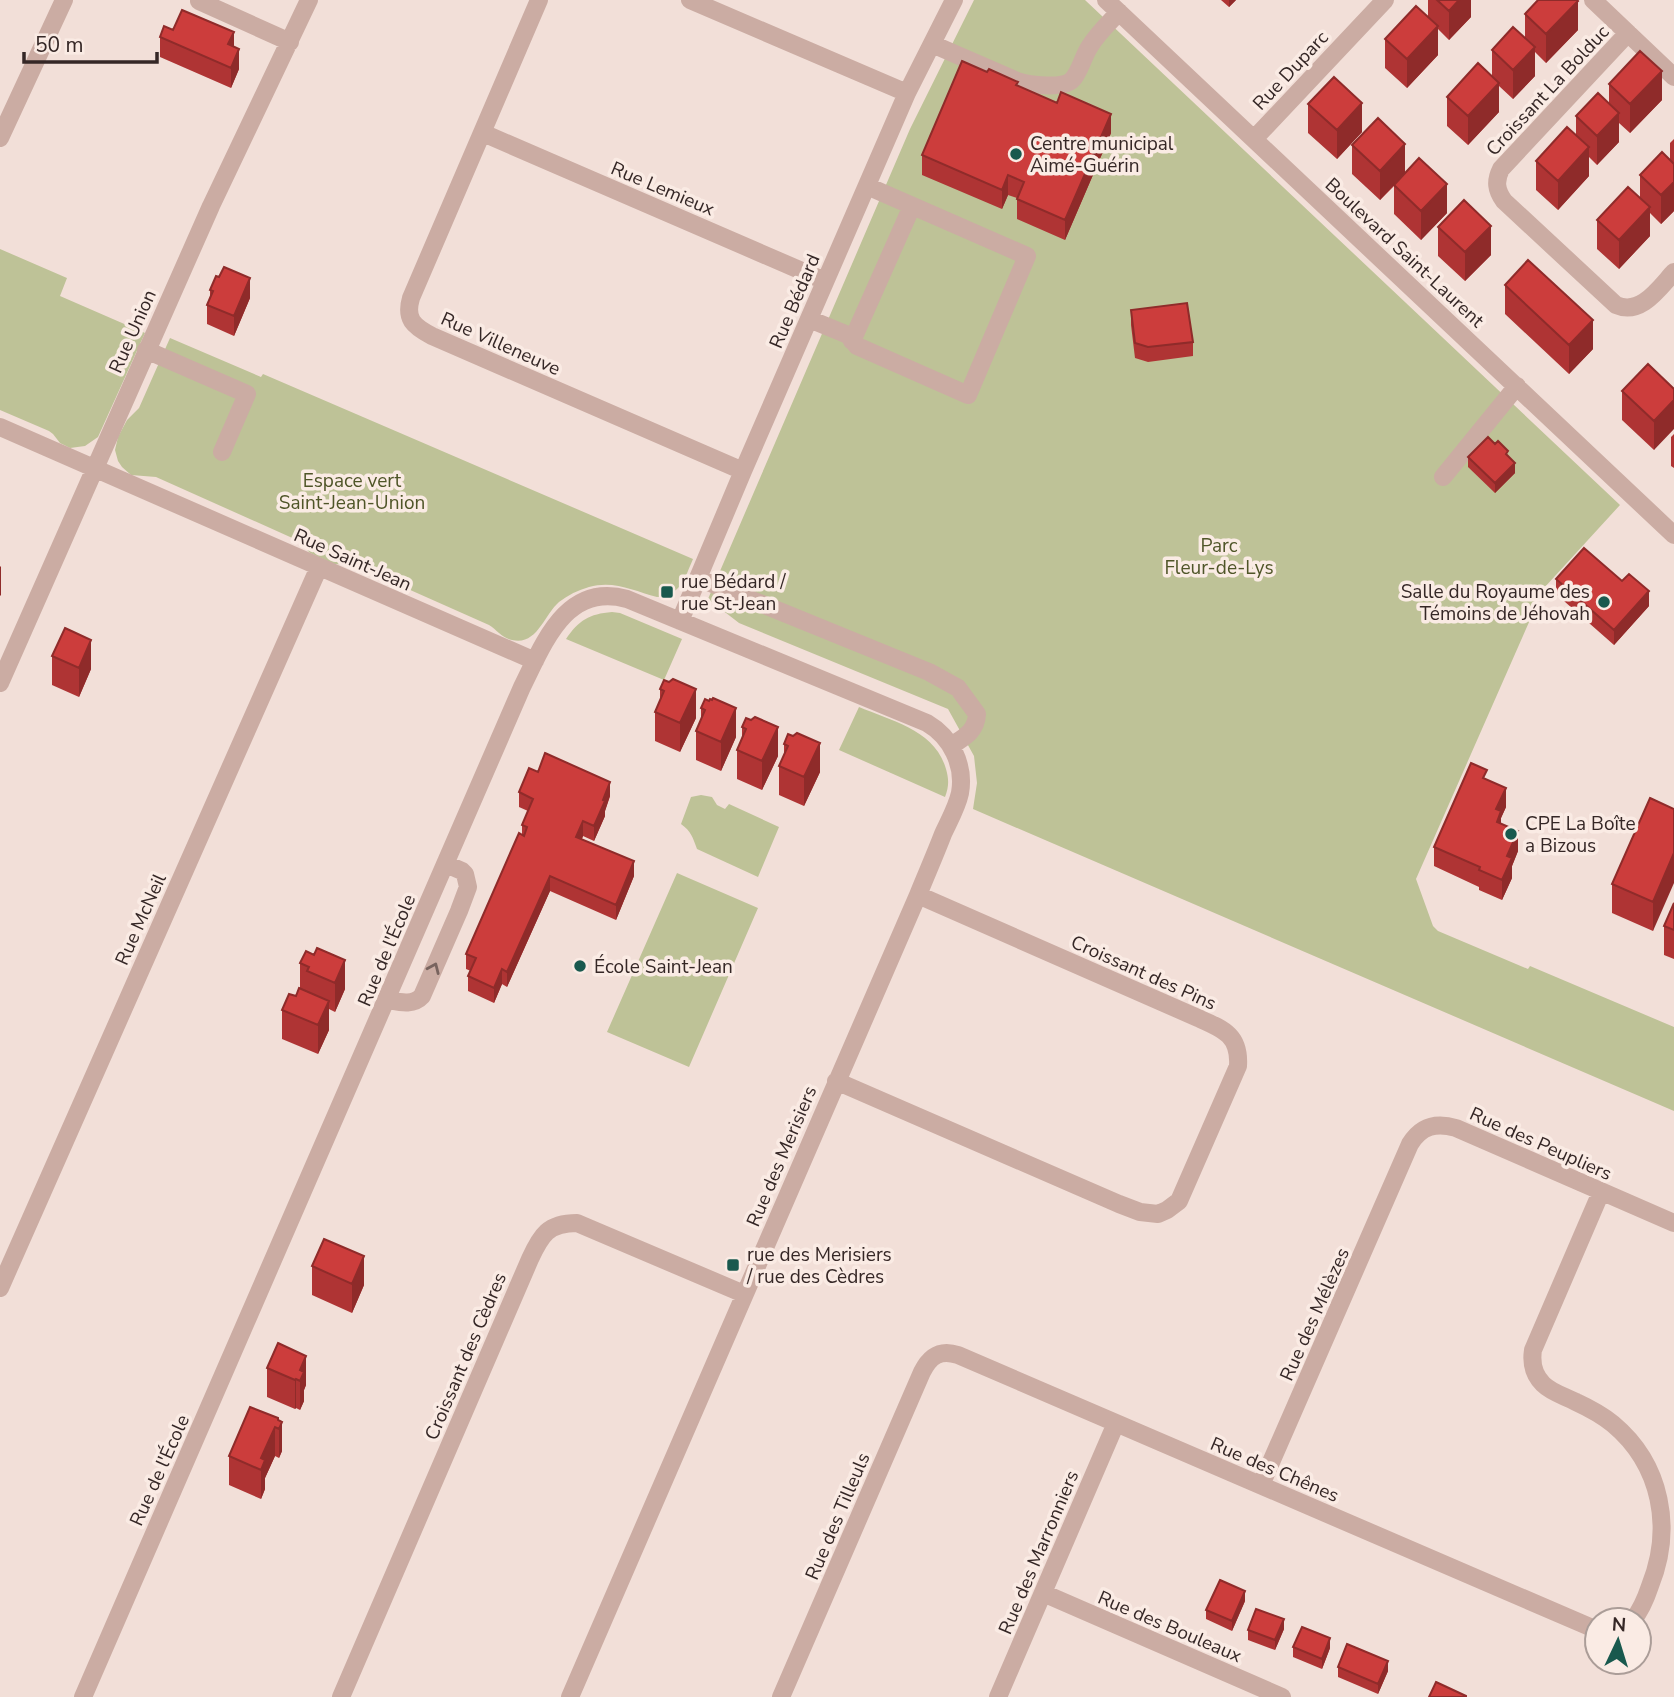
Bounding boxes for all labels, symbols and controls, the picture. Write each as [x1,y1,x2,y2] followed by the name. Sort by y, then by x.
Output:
[1480,20,1615,162] street label: Croissant La Bolduc
[24,21,158,65] scale bar
[1247,25,1334,116] street label: Rue Duparc
[35,31,84,59] text: 50 m
[1030,131,1174,179] place label: Centre municipal Aimé-Guérin
[1008,146,1024,162] marker: Centre municipal Aimé-Guérin
[607,155,718,222] street label: Rue Lemieux
[1319,172,1490,334] street label: Boulevard Saint-Laurent
[763,250,826,353] street label: Rue Bédard
[103,286,163,377] street label: Rue Union
[437,306,565,382] street label: Rue Villeneuve
[279,468,425,516] park label: Espace vert Saint-Jean-Union
[290,522,416,598] street label: Rue Saint-Jean
[1164,533,1274,581] park label: Parc Fleur-de-Lys
[681,569,786,617] place label: rue Bédard / rue St-Jean
[1401,579,1590,627] place label: Salle du Royaume des Témoins de Jéhovah
[659,584,675,600] marker: rue Bédard / rue St-Jean
[1596,594,1612,610] marker: Salle du Royaume des Témoins de Jéhovah
[1525,811,1636,859] place label: CPE La Boîte a Bizous
[1503,826,1519,842] marker: CPE La Boîte a Bizous
[109,869,173,969] street label: Rue McNeil
[352,890,422,1010] street label: Rue de l'École
[1067,929,1220,1017] street label: Croissant des Pins
[594,954,733,980] place label: École Saint-Jean
[572,958,588,974] marker: École Saint-Jean
[426,963,440,975] one-way arrow
[741,1082,823,1231] street label: Rue des Merisiers
[1465,1101,1616,1187] street label: Rue des Peupliers
[746,1242,892,1290] place label: rue des Merisiers / rue des Cèdres
[1274,1244,1356,1385] street label: Rue des Mélèzes
[725,1257,741,1273] marker: rue des Merisiers / rue des Cèdres
[419,1269,513,1444] street label: Croissant des Cèdres
[124,1411,196,1530] street label: Rue de l'École
[1206,1431,1343,1509] street label: Rue des Chênes
[799,1449,876,1584] street label: Rue des Tilleuls
[993,1466,1085,1638] street label: Rue des Marronniers
[1094,1585,1246,1669] street label: Rue des Bouleaux
[1583,1606,1653,1676] north arrow
[1611,1612,1627,1639] text: N

